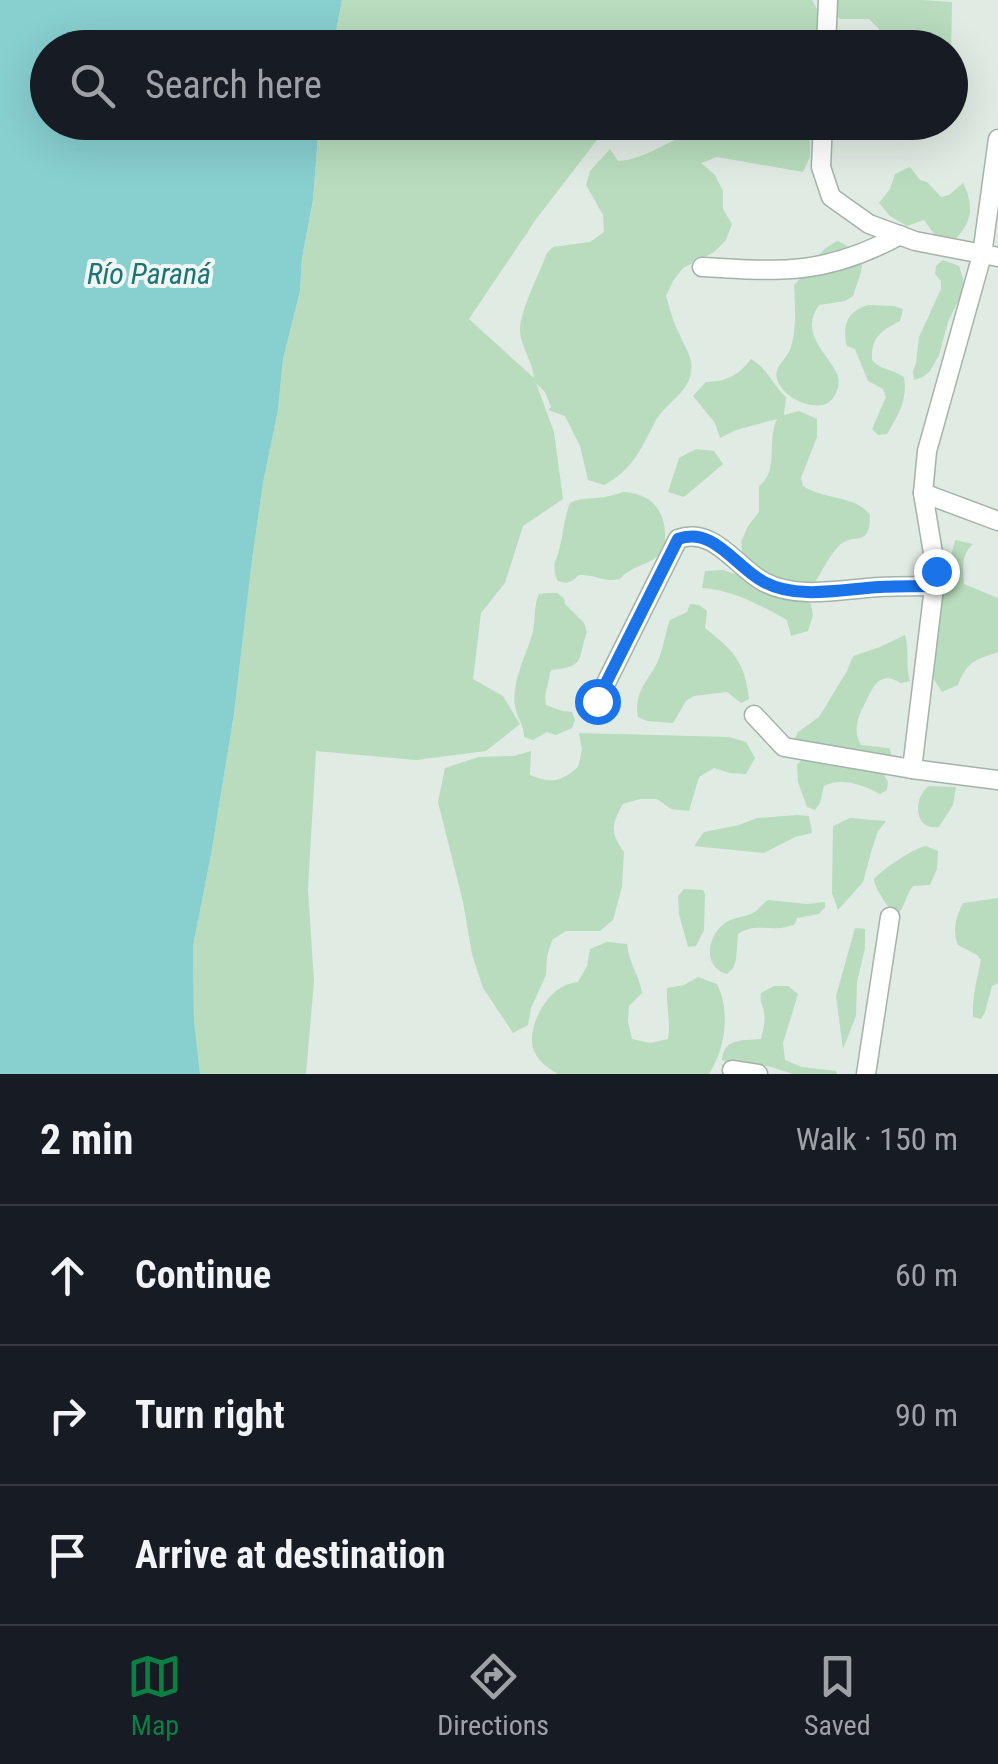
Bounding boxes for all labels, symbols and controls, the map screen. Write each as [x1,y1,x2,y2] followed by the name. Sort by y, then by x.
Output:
[30,30,968,140] search box
[65,58,120,113] icon: search
[145,63,322,107] text: Search here
[87,256,212,291] water label: Río Paraná
[914,549,960,595] route end
[575,679,621,725] route start
[40,1115,133,1164] text: 2 min
[796,1120,958,1158] text: Walk · 150 m
[40,1248,95,1303] icon: ahead
[135,1253,271,1297] text: Continue
[895,1256,958,1294] text: 60 m
[40,1388,95,1443] icon: right
[135,1393,285,1437] text: Turn right
[895,1396,958,1434] text: 90 m
[40,1528,95,1583] icon: arrive
[135,1533,445,1577] text: Arrive at destination
[127,1649,182,1742] tab: Map
[437,1649,549,1742] tab: Directions
[804,1649,871,1742] tab: Saved

